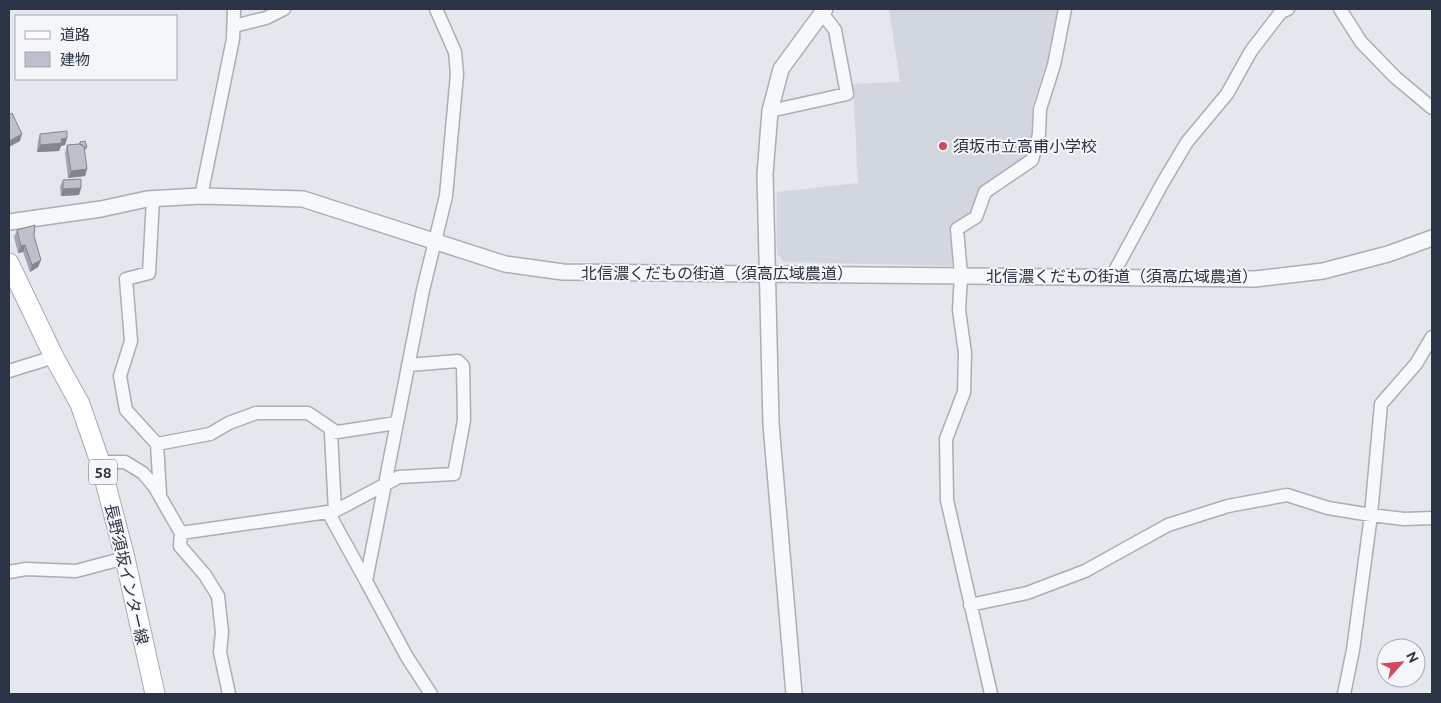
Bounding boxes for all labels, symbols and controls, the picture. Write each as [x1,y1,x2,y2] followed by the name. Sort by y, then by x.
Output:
[15,15,178,80] legend
[60,26,90,43] text: 道路
[60,51,90,68] text: 建物
[953,137,1097,155] place label: 須坂市立高甫小学校
[937,140,949,152] marker: 須坂市立高甫小学校
[581,264,853,282] street label: 北信濃くだもの街道（須高広域農道）
[986,267,1258,285] street label: 北信濃くだもの街道（須高広域農道）
[89,460,117,484] road number: 58
[102,502,152,646] street label: 長野須坂インター線
[1376,638,1426,688] north arrow
[1403,649,1422,665] text: N

